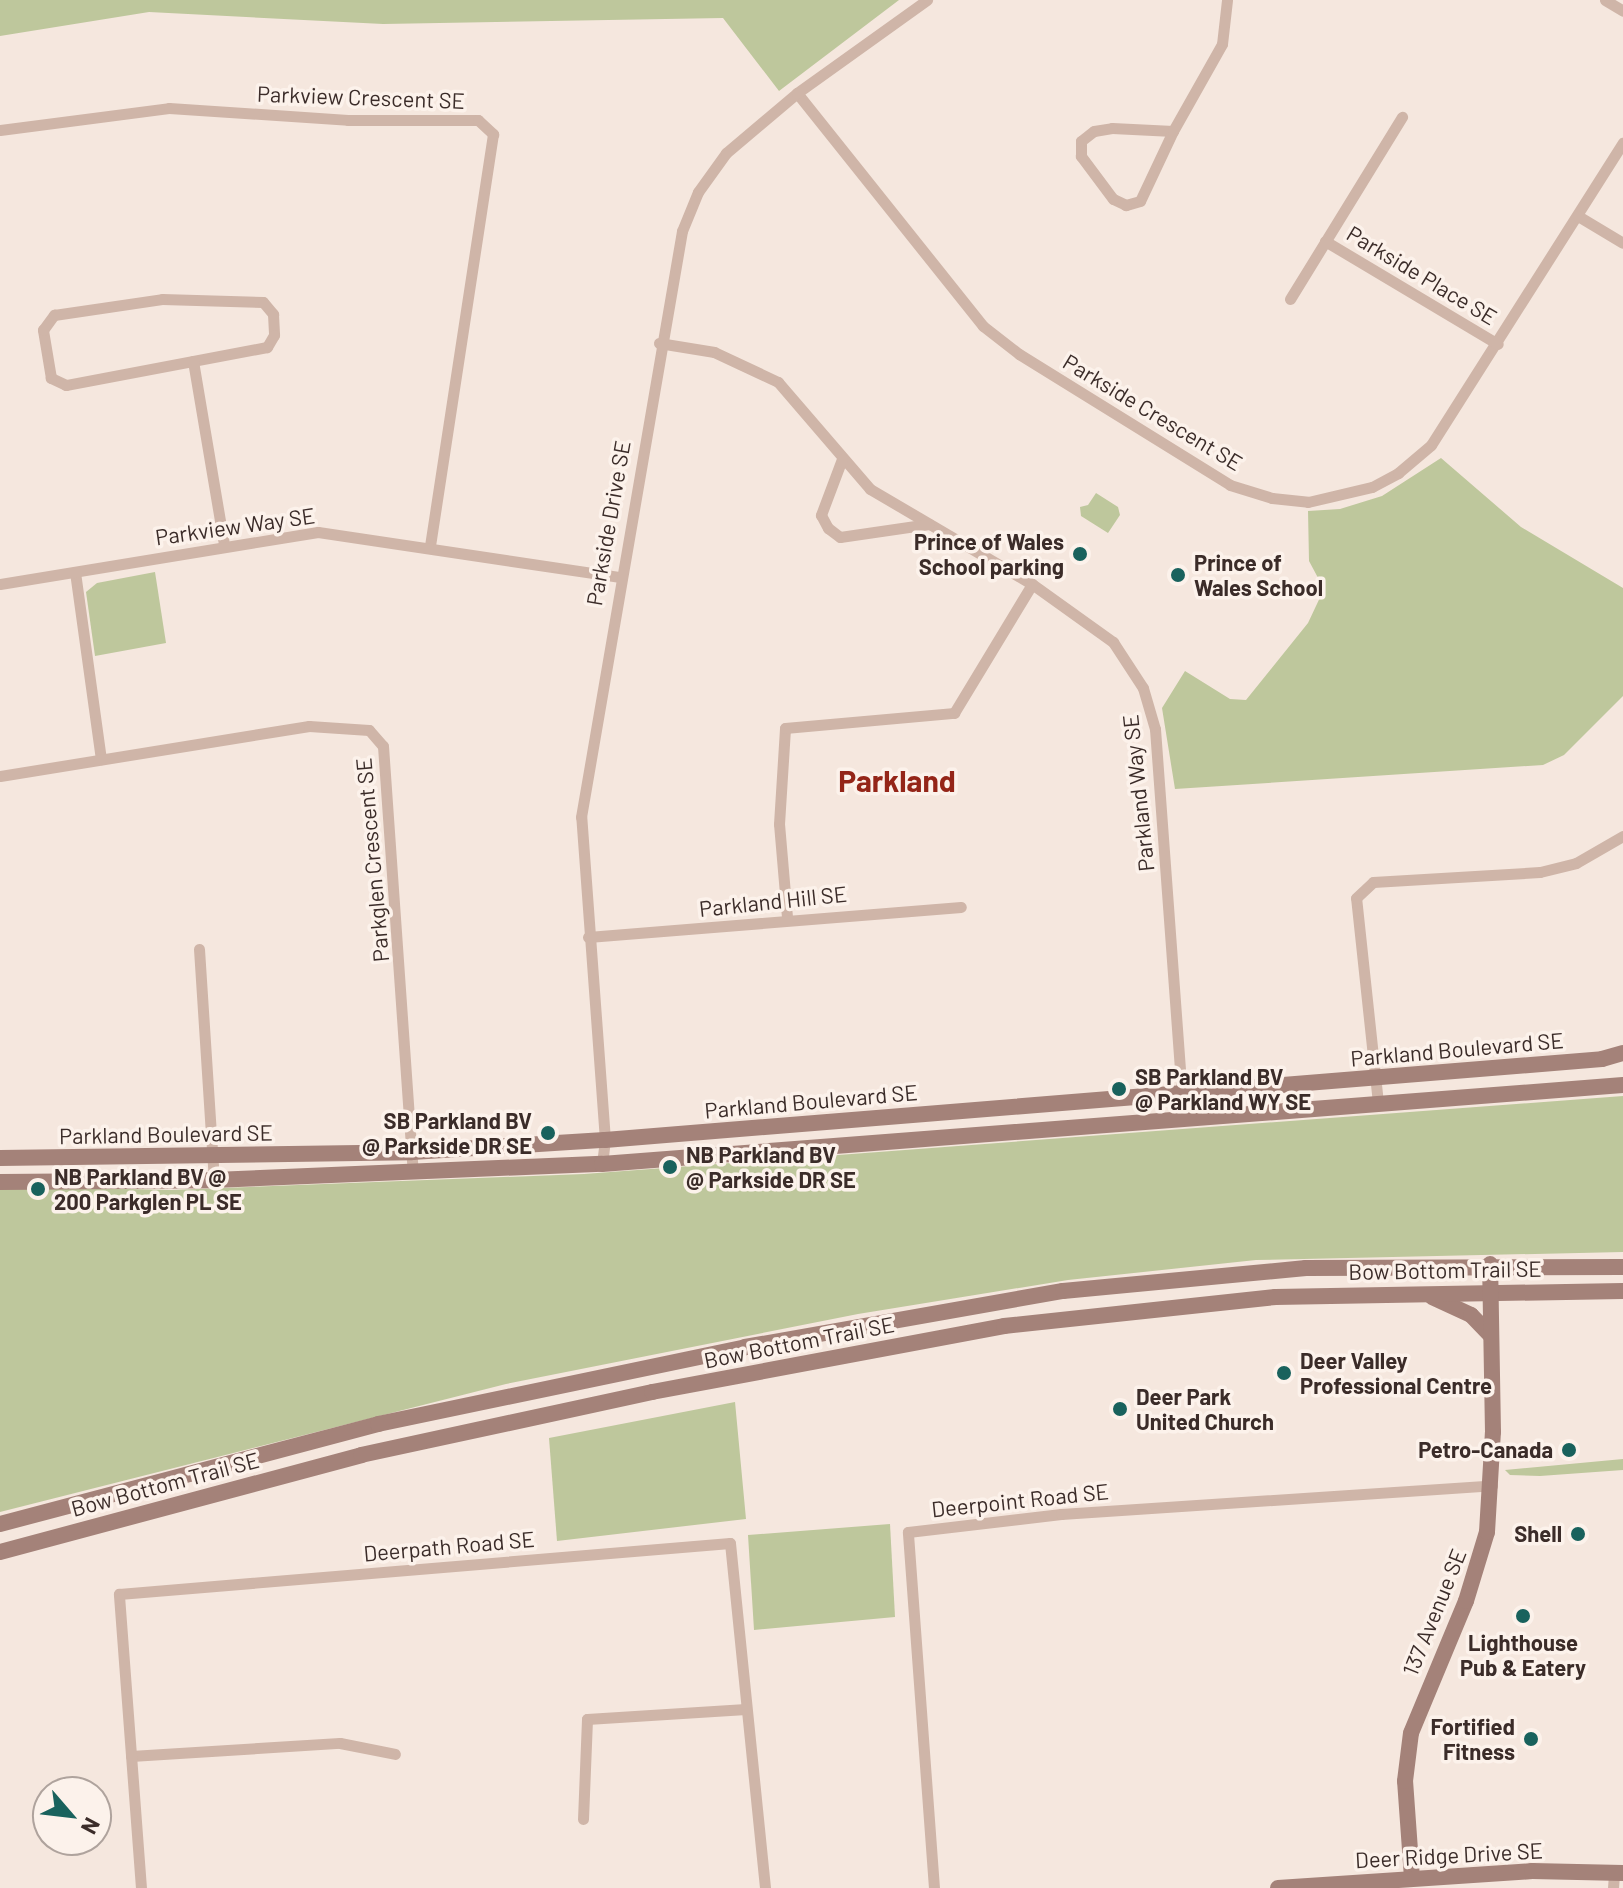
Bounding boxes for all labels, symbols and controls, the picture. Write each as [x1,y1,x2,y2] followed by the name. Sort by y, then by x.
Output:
[257,80,465,114] street label: Parkview Crescent SE
[1342,220,1502,330] street label: Parkside Place SE
[1059,348,1247,476] street label: Parkside Crescent SE
[580,438,636,608] street label: Parkside Drive SE
[153,502,317,550] street label: Parkview Way SE
[914,528,1064,580] place label: Prince of Wales School parking
[1071,545,1089,563] marker: Prince of Wales School parking
[1194,549,1323,600] place label: Prince of Wales School
[1169,566,1187,584] marker: Prince of Wales School
[1117,713,1159,873] street label: Parkland Way SE
[350,757,394,963] street label: Parkglen Crescent SE
[838,762,956,798] district label: Parkland
[698,880,848,922] street label: Parkland Hill SE
[1349,1027,1565,1071] street label: Parkland Boulevard SE
[1135,1063,1311,1114] place label: SB Parkland BV @ Parkland WY SE
[703,1079,919,1123] street label: Parkland Boulevard SE
[1110,1080,1128,1098] marker: SB Parkland BV @ Parkland WY SE
[362,1107,532,1158] place label: SB Parkland BV @ Parkside DR SE
[59,1119,273,1149] street label: Parkland Boulevard SE
[539,1124,557,1142] marker: SB Parkland BV @ Parkside DR SE
[686,1141,856,1192] place label: NB Parkland BV @ Parkside DR SE
[661,1158,679,1176] marker: NB Parkland BV @ Parkside DR SE
[54,1163,242,1214] place label: NB Parkland BV @ 200 Parkglen PL SE
[29,1180,47,1198] marker: NB Parkland BV @ 200 Parkglen PL SE
[1348,1255,1542,1285] street label: Bow Bottom Trail SE
[702,1311,896,1373] street label: Bow Bottom Trail SE
[1300,1347,1492,1398] place label: Deer Valley Professional Centre
[1275,1364,1293,1382] marker: Deer Valley Professional Centre
[1136,1383,1274,1434] place label: Deer Park United Church
[1111,1400,1129,1418] marker: Deer Park United Church
[1418,1437,1553,1463] place label: Petro-Canada
[1560,1441,1578,1459] marker: Petro-Canada
[68,1446,262,1522] street label: Bow Bottom Trail SE
[930,1478,1110,1522] street label: Deerpoint Road SE
[1514,1521,1562,1547] place label: Shell
[362,1525,536,1567] street label: Deerpath Road SE
[1569,1525,1587,1543] marker: Shell
[1397,1545,1471,1679] street label: 137 Avenue SE
[1514,1607,1532,1625] marker: Lighthouse Pub & Eatery
[1460,1629,1586,1680] place label: Lighthouse Pub & Eatery
[1431,1713,1515,1764] place label: Fortified Fitness
[1522,1730,1540,1748] marker: Fortified Fitness
[32,1776,112,1856] north arrow
[77,1814,106,1839] text: N
[1354,1837,1544,1873] street label: Deer Ridge Drive SE

